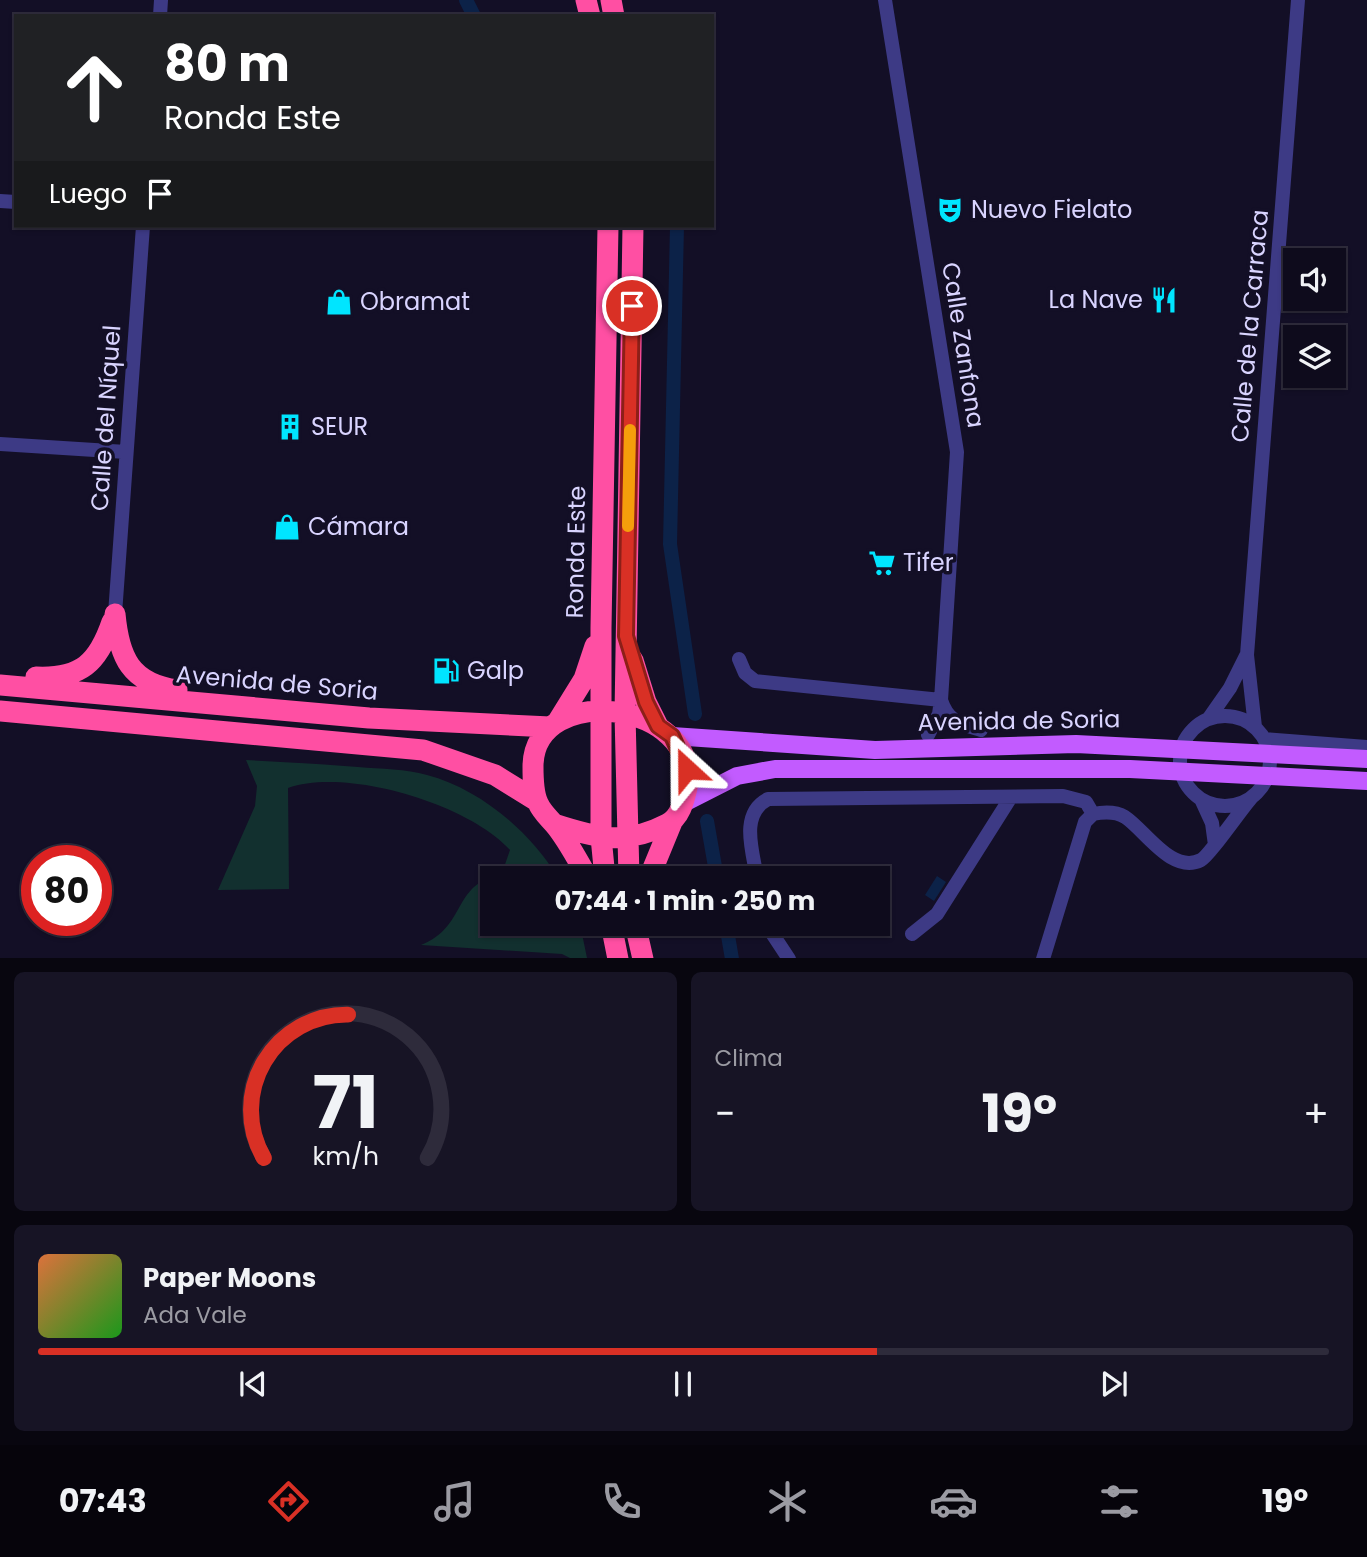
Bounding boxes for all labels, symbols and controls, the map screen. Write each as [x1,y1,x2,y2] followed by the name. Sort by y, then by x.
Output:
[164,30,290,98] text: 80 m
[49,42,140,133] icon: ahead
[164,95,341,140] text: Ronda Este
[141,175,179,213] icon: arrive
[49,176,127,212] text: Luego
[971,193,1132,226] place label: Nuevo Fielato
[935,195,965,225] theatre icon: Nuevo Fielato
[1223,208,1276,444] street label: Calle de la Carraca
[1283,248,1346,388] map controls
[1283,248,1346,311] button: sound
[934,260,993,430] street label: Calle Zanfona
[602,276,662,336] pin
[1049,283,1143,316] place label: La Nave
[360,285,470,318] place label: Obramat
[1149,285,1179,315] restaurant icon: La Nave
[324,287,354,317] shop icon: Obramat
[613,287,651,325] icon: arrive
[83,324,128,512] street label: Calle del Níquel
[1283,325,1346,388] button: layers
[311,410,368,443] place label: SEUR
[275,412,305,442] building icon: SEUR
[558,485,593,619] street label: Ronda Este
[308,510,409,543] place label: Cámara
[272,512,302,542] shop icon: Cámara
[903,546,954,579] place label: Tifer
[867,548,897,578] supermarket icon: Tifer
[467,654,524,687] place label: Galp
[431,656,461,686] fuel station icon: Galp
[175,657,379,708] street label: Avenida de Soria
[917,702,1121,739] street label: Avenida de Soria
[650,732,724,806] position arrow
[21,845,112,936] speed limit sign: 80
[555,883,815,919] text: 07:44 · 1 min · 250 m
[715,1042,783,1074] text: Clima
[312,1052,378,1153] text: 71
[981,1077,1057,1150] text: 19°
[715,1087,735,1140] text: −
[1303,1087,1329,1140] text: +
[312,1138,379,1173] text: km/h
[143,1260,316,1296] text: Paper Moons
[143,1299,247,1331] text: Ada Vale
[234,1365,272,1403] icon: previous
[664,1365,702,1403] icon: pause
[1095,1365,1133,1403] icon: next
[264,1477,313,1526] icon: directions
[430,1477,479,1526] icon: music
[597,1477,646,1526] icon: phone
[763,1477,812,1526] icon: climate
[929,1477,978,1526] icon: car
[1095,1477,1144,1526] icon: filters
[59,1478,147,1523] text: 07:43
[1262,1478,1308,1523] text: 19°

